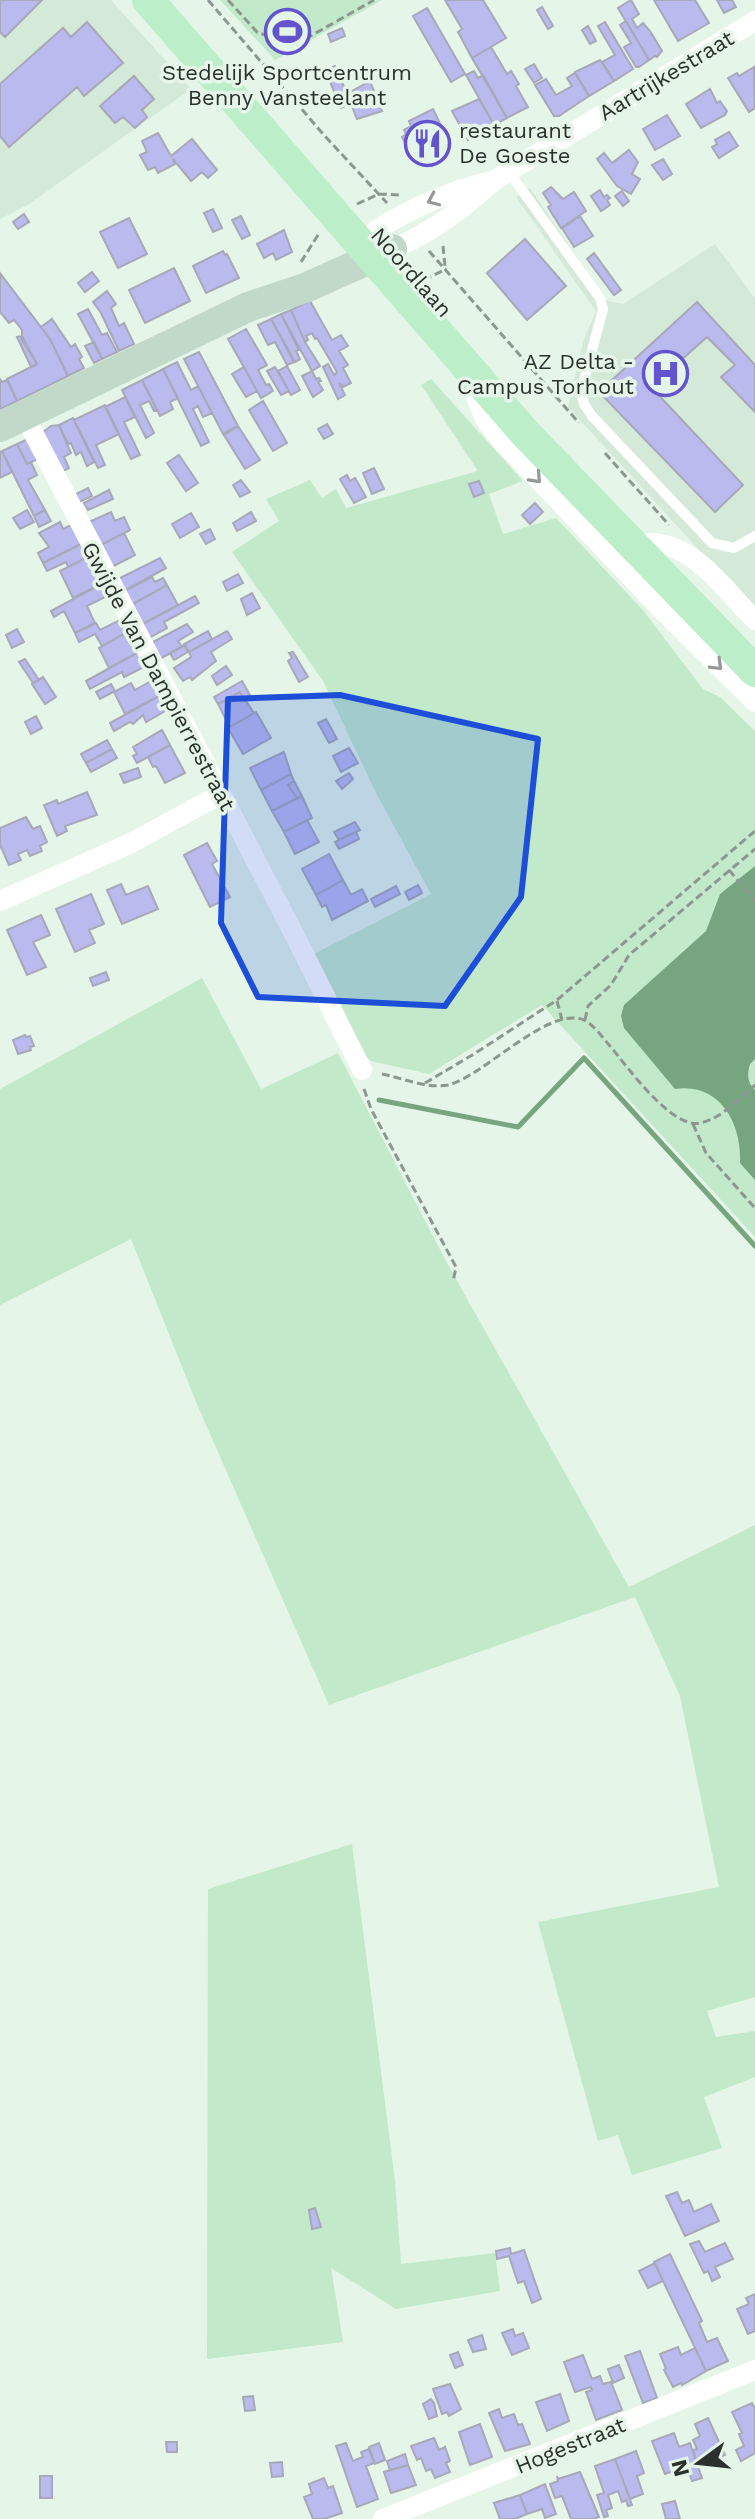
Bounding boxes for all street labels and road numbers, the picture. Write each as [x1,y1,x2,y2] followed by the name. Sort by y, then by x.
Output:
[594,25,738,126] street label: Aartrijkestraat
[366,223,457,322] street label: Noordlaan
[77,538,240,815] street label: Gwijde Van Dampierrestraat
[511,2412,629,2479] street label: Hogestraat

